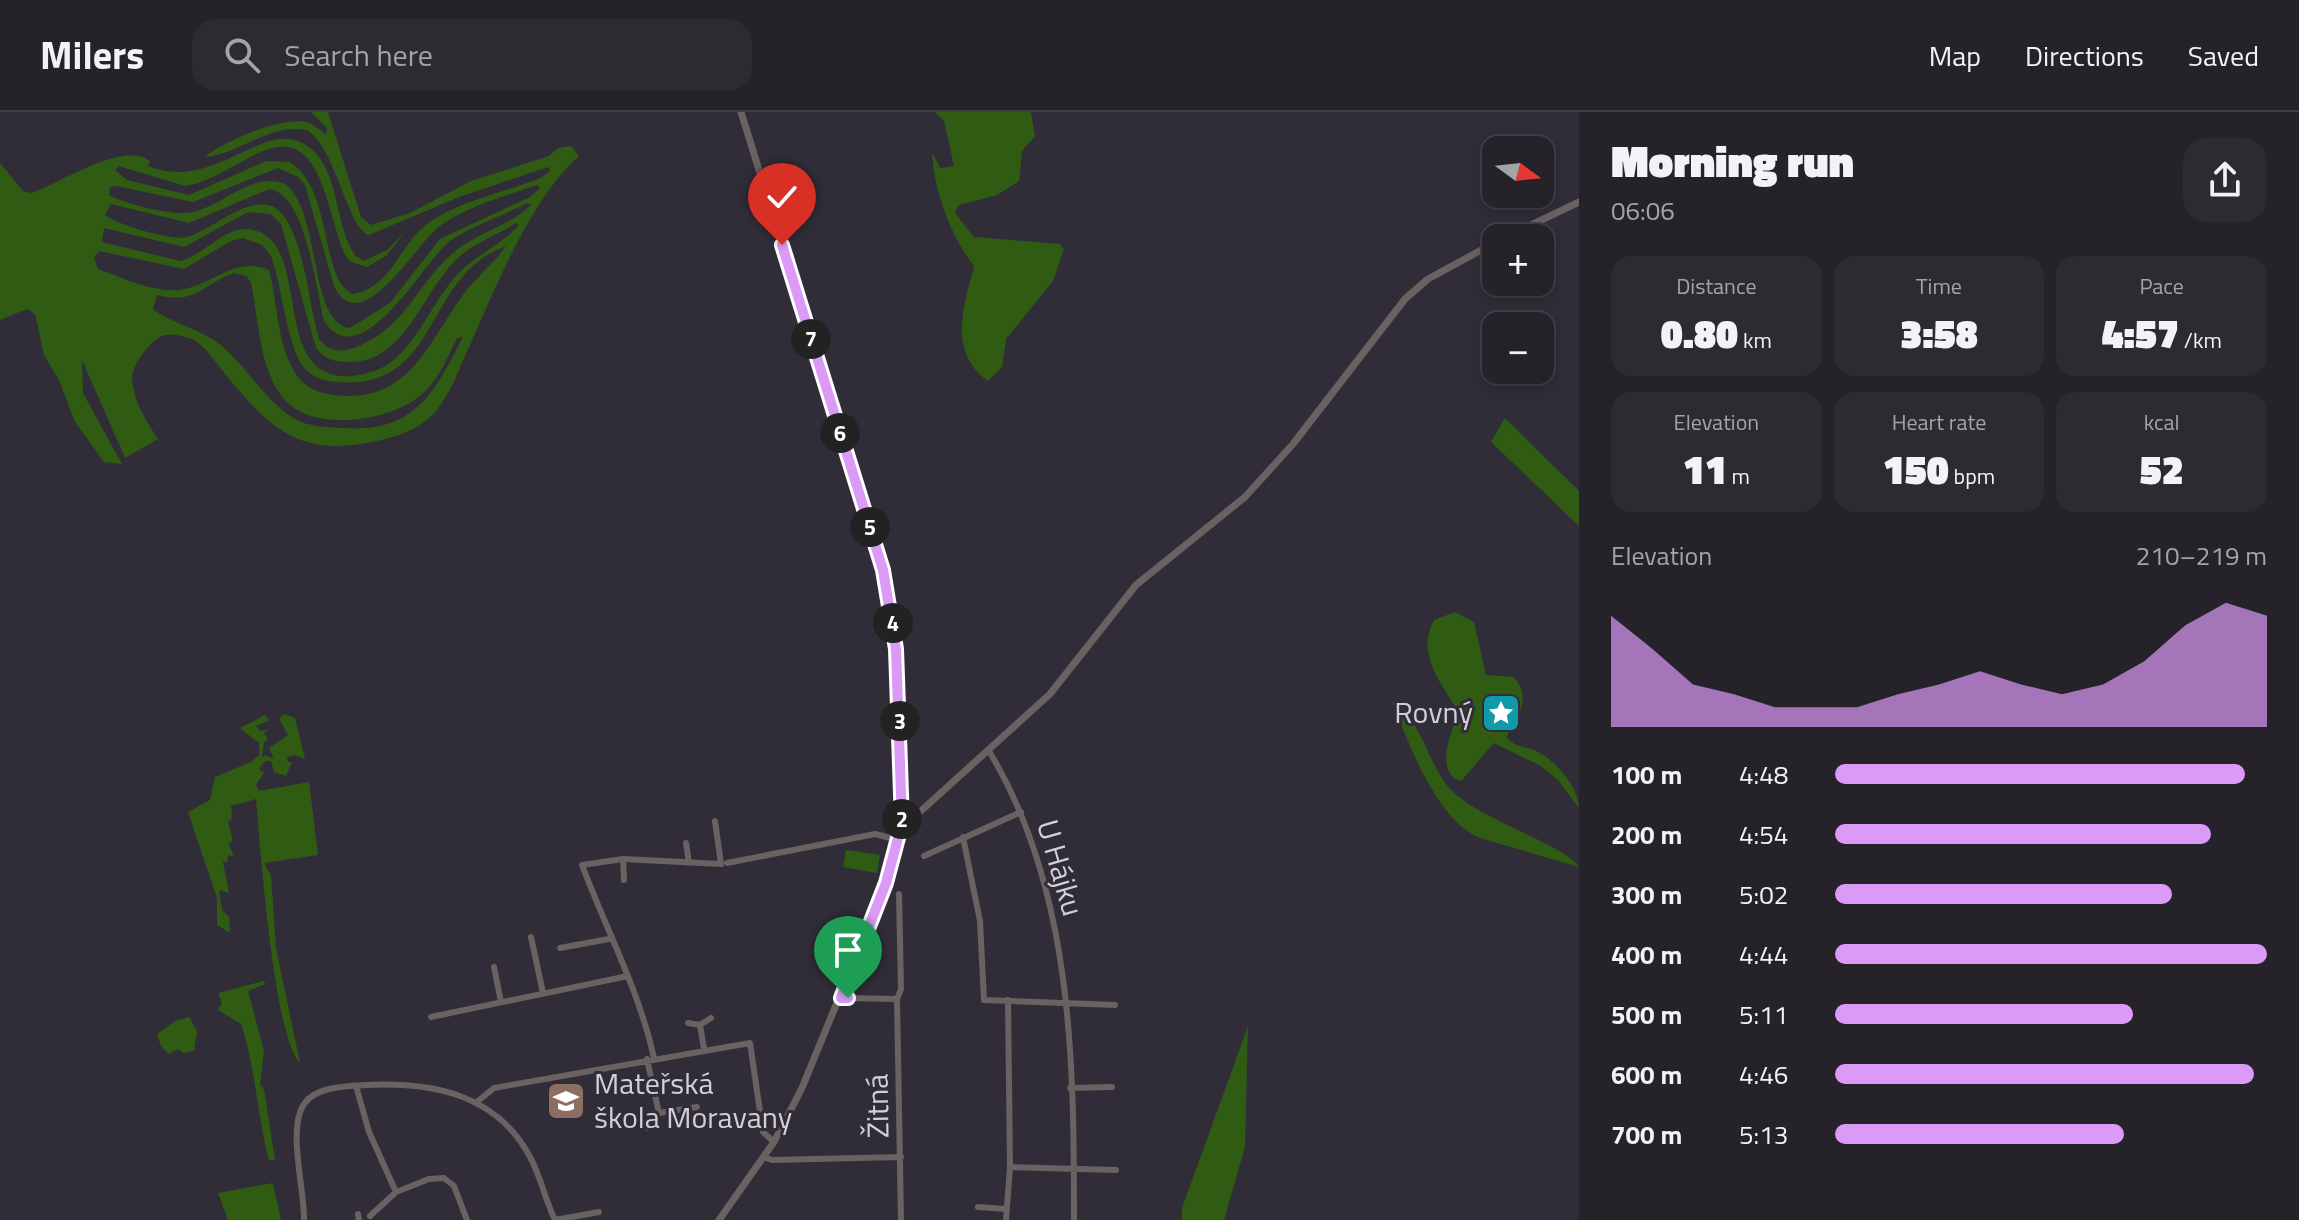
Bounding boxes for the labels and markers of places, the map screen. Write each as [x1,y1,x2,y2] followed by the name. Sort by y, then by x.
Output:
[748,163,816,245] pin
[791,319,831,359] pin: 7
[820,413,860,453] pin: 6
[850,507,890,547] pin: 5
[873,603,913,643] pin: 4
[1394,689,1473,735] place label: Rovný
[1480,692,1522,734] place icon: Rovný
[880,701,920,741] pin: 3
[882,799,922,839] pin: 2
[814,916,882,998] pin
[594,1060,792,1140] place label: Mateřská škola Moravany
[545,1080,587,1122] school or university icon: Mateřská škola Moravany

